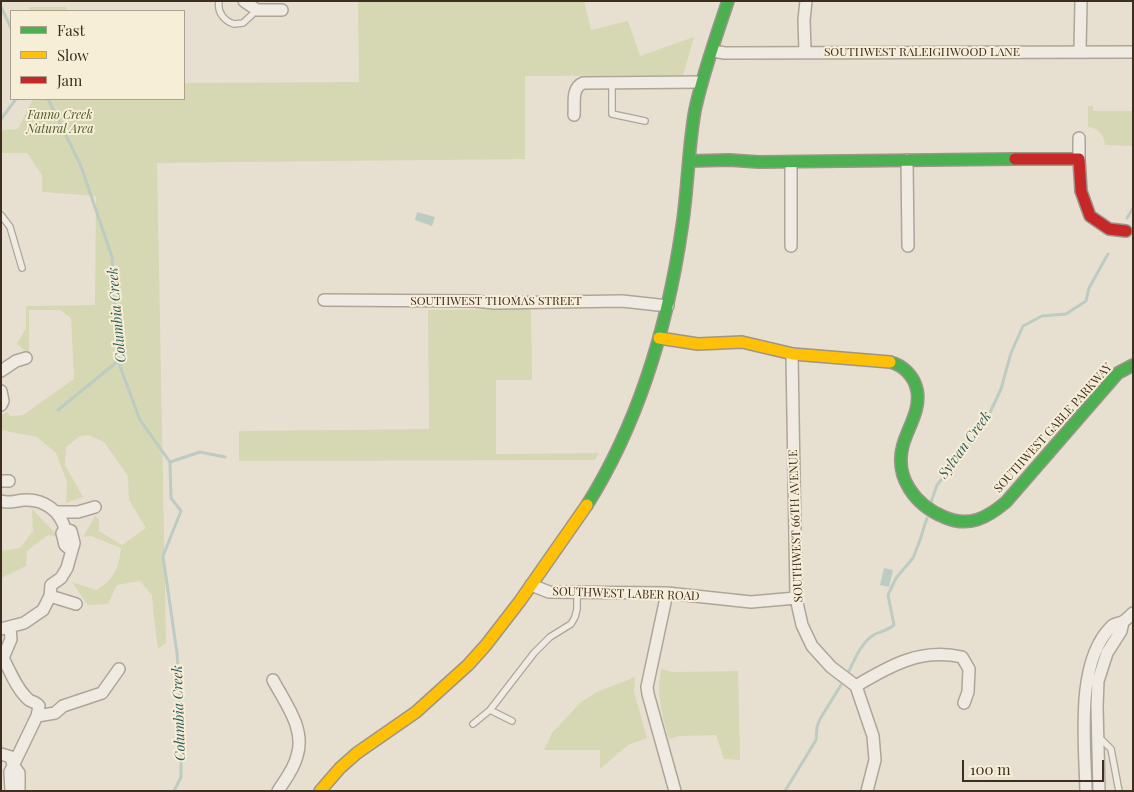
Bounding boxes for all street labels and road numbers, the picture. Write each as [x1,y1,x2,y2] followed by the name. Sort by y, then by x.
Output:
[824,45,1020,59] street label: SOUTHWEST RALEIGHWOOD LANE
[410,294,582,308] street label: SOUTHWEST THOMAS STREET
[991,360,1115,496] street label: SOUTHWEST GABLE PARKWAY
[786,449,806,603] street label: SOUTHWEST 66TH AVENUE
[552,584,700,604] street label: SOUTHWEST LABER ROAD

